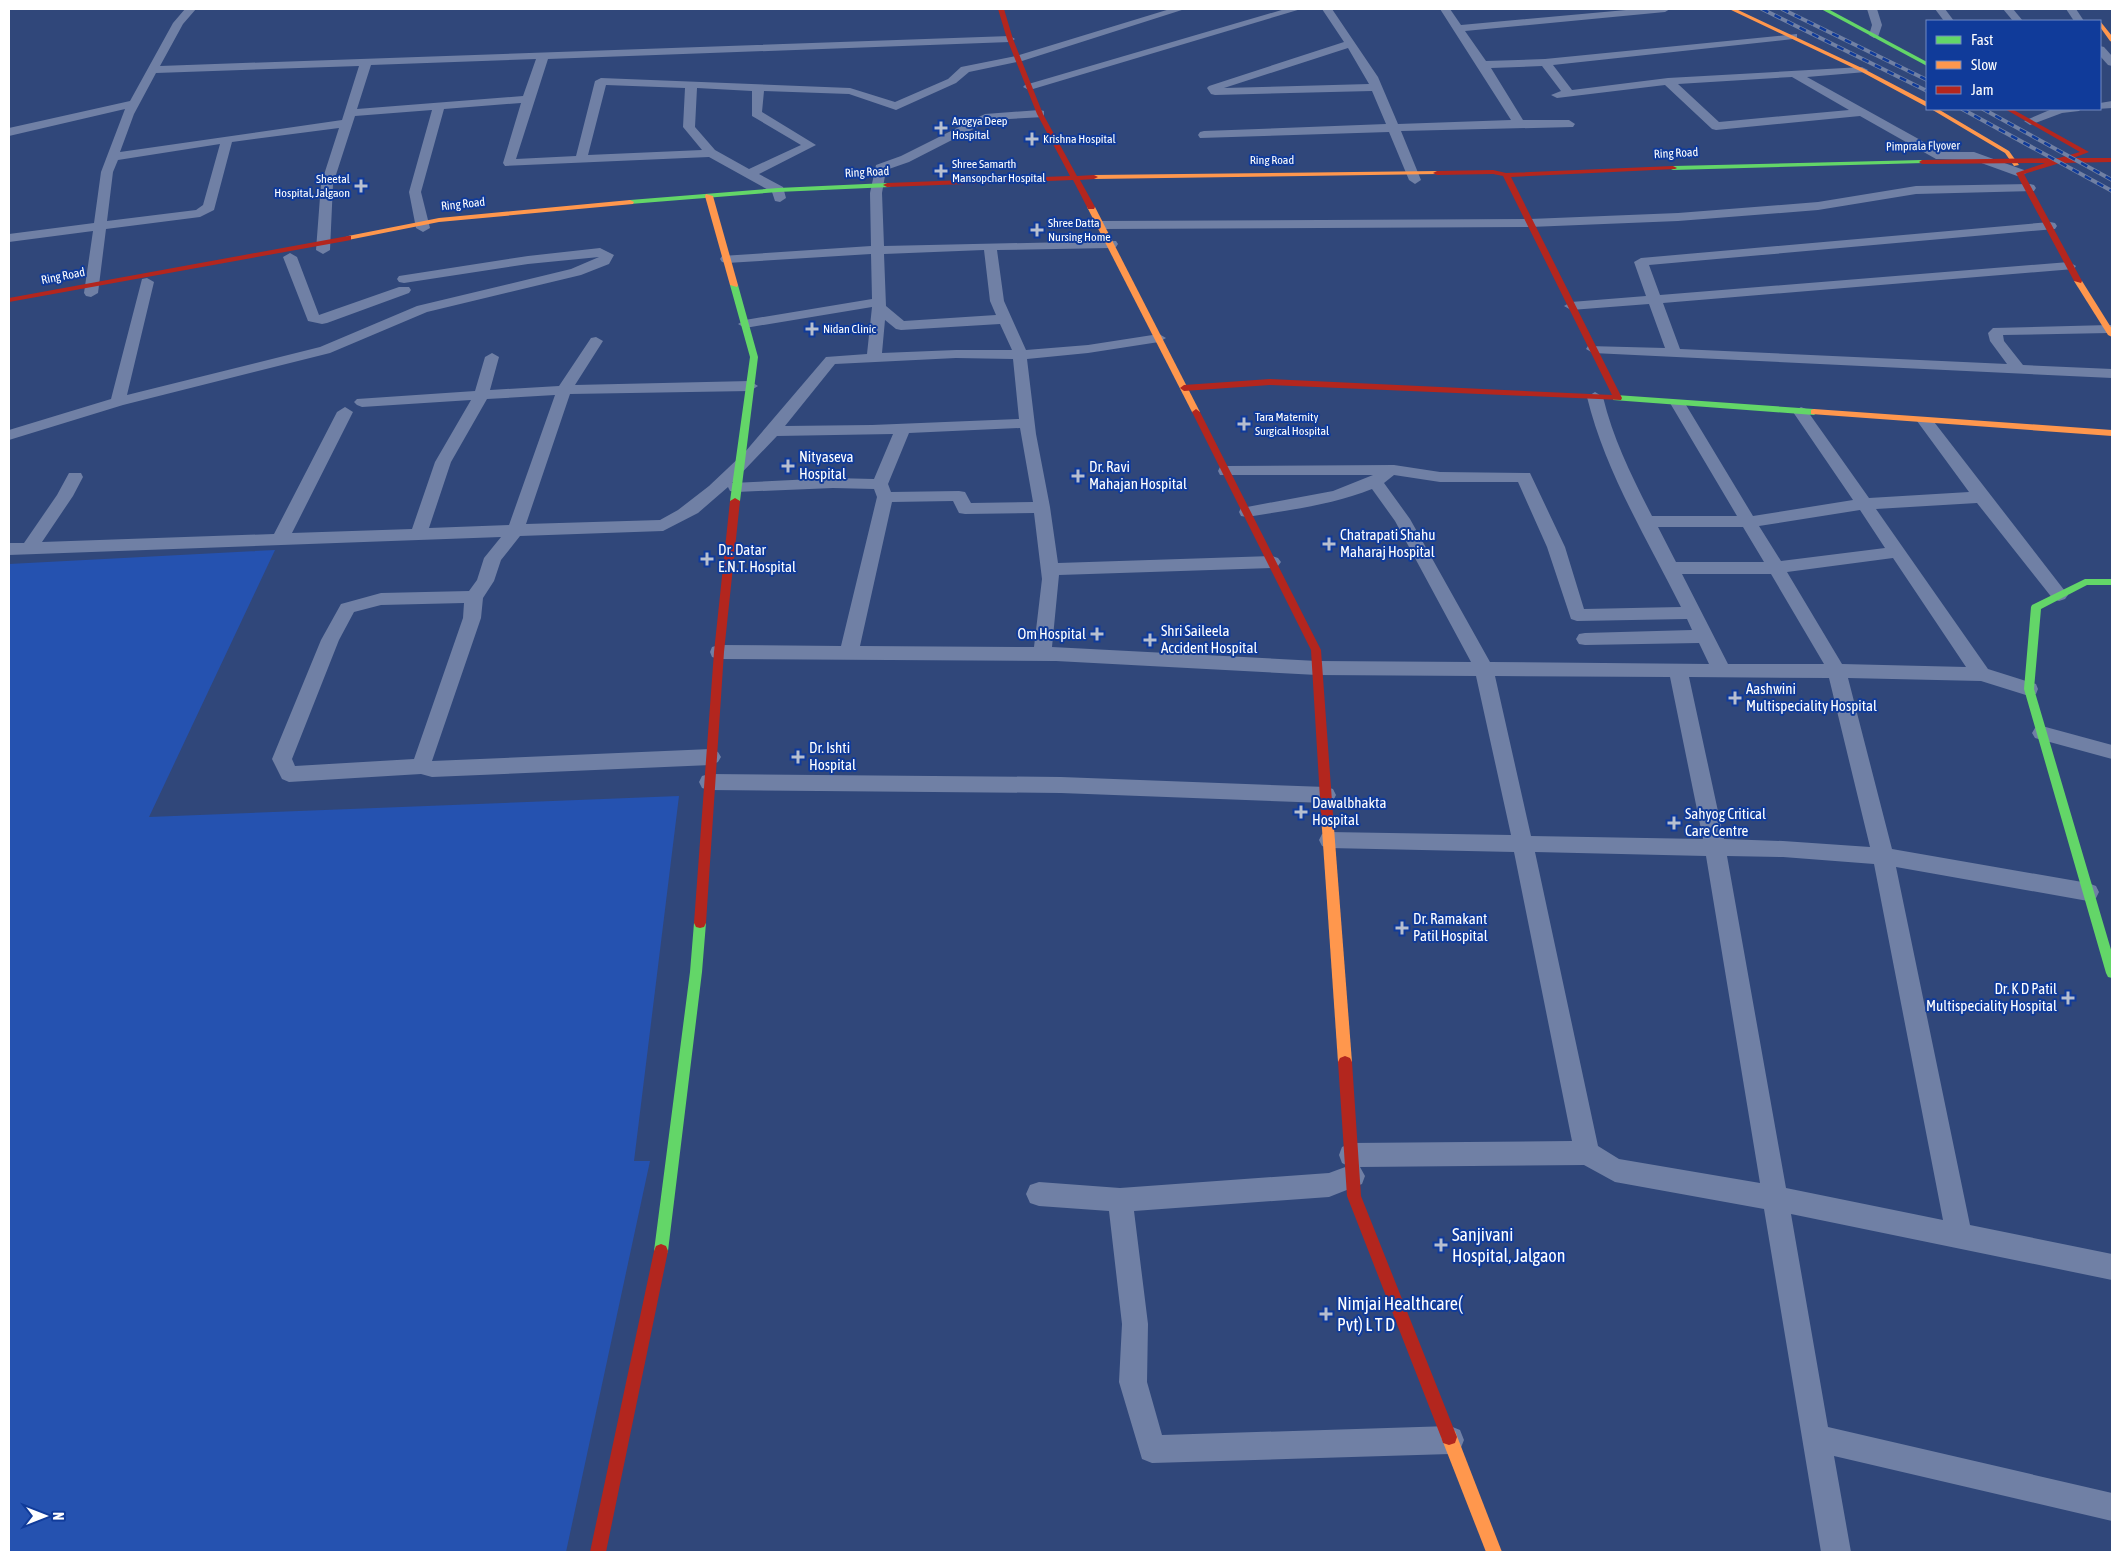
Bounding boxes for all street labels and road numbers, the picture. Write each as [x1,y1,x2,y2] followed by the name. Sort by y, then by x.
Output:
[1886,138,1961,154] street label: Pimprala Flyover
[1654,145,1698,161] street label: Ring Road
[1250,153,1294,167] street label: Ring Road
[845,164,889,180] street label: Ring Road
[440,195,486,213] street label: Ring Road
[40,265,86,287] street label: Ring Road

